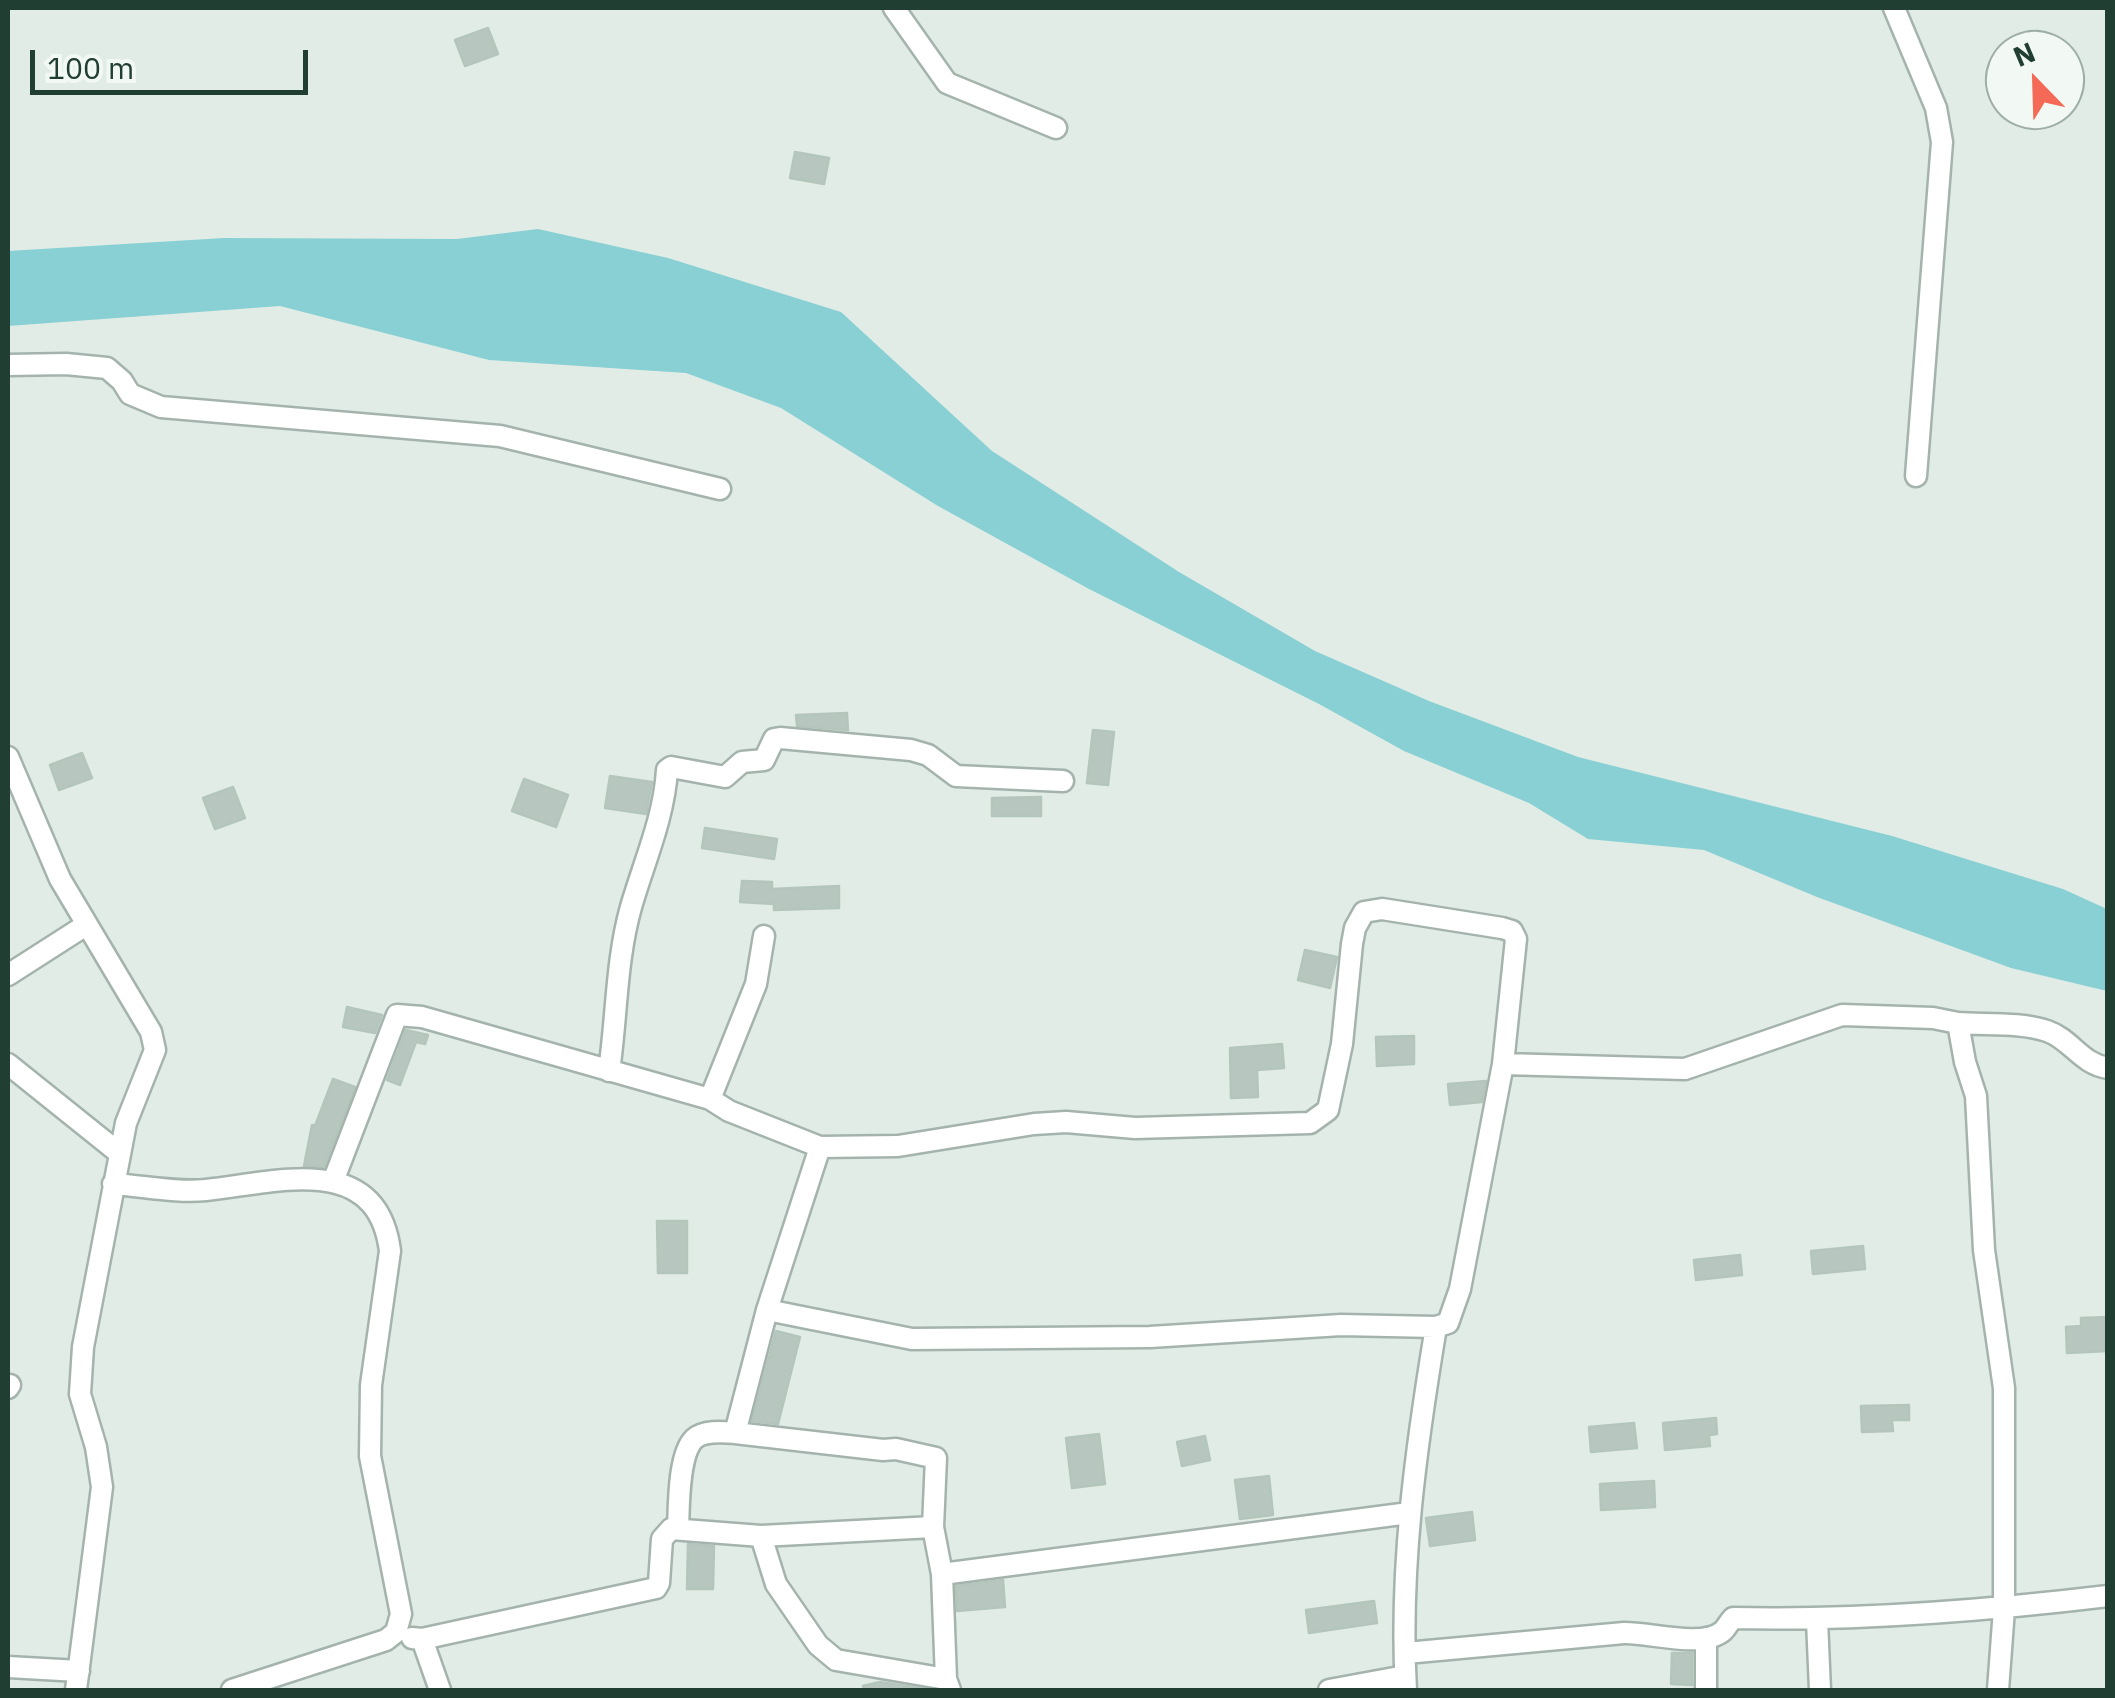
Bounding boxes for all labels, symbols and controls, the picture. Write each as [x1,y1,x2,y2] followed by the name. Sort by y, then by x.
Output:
[35,30,312,92] scale bar
[1985,30,2085,130] north arrow
[2007,33,2040,75] text: N
[47,48,134,87] text: 100 m

